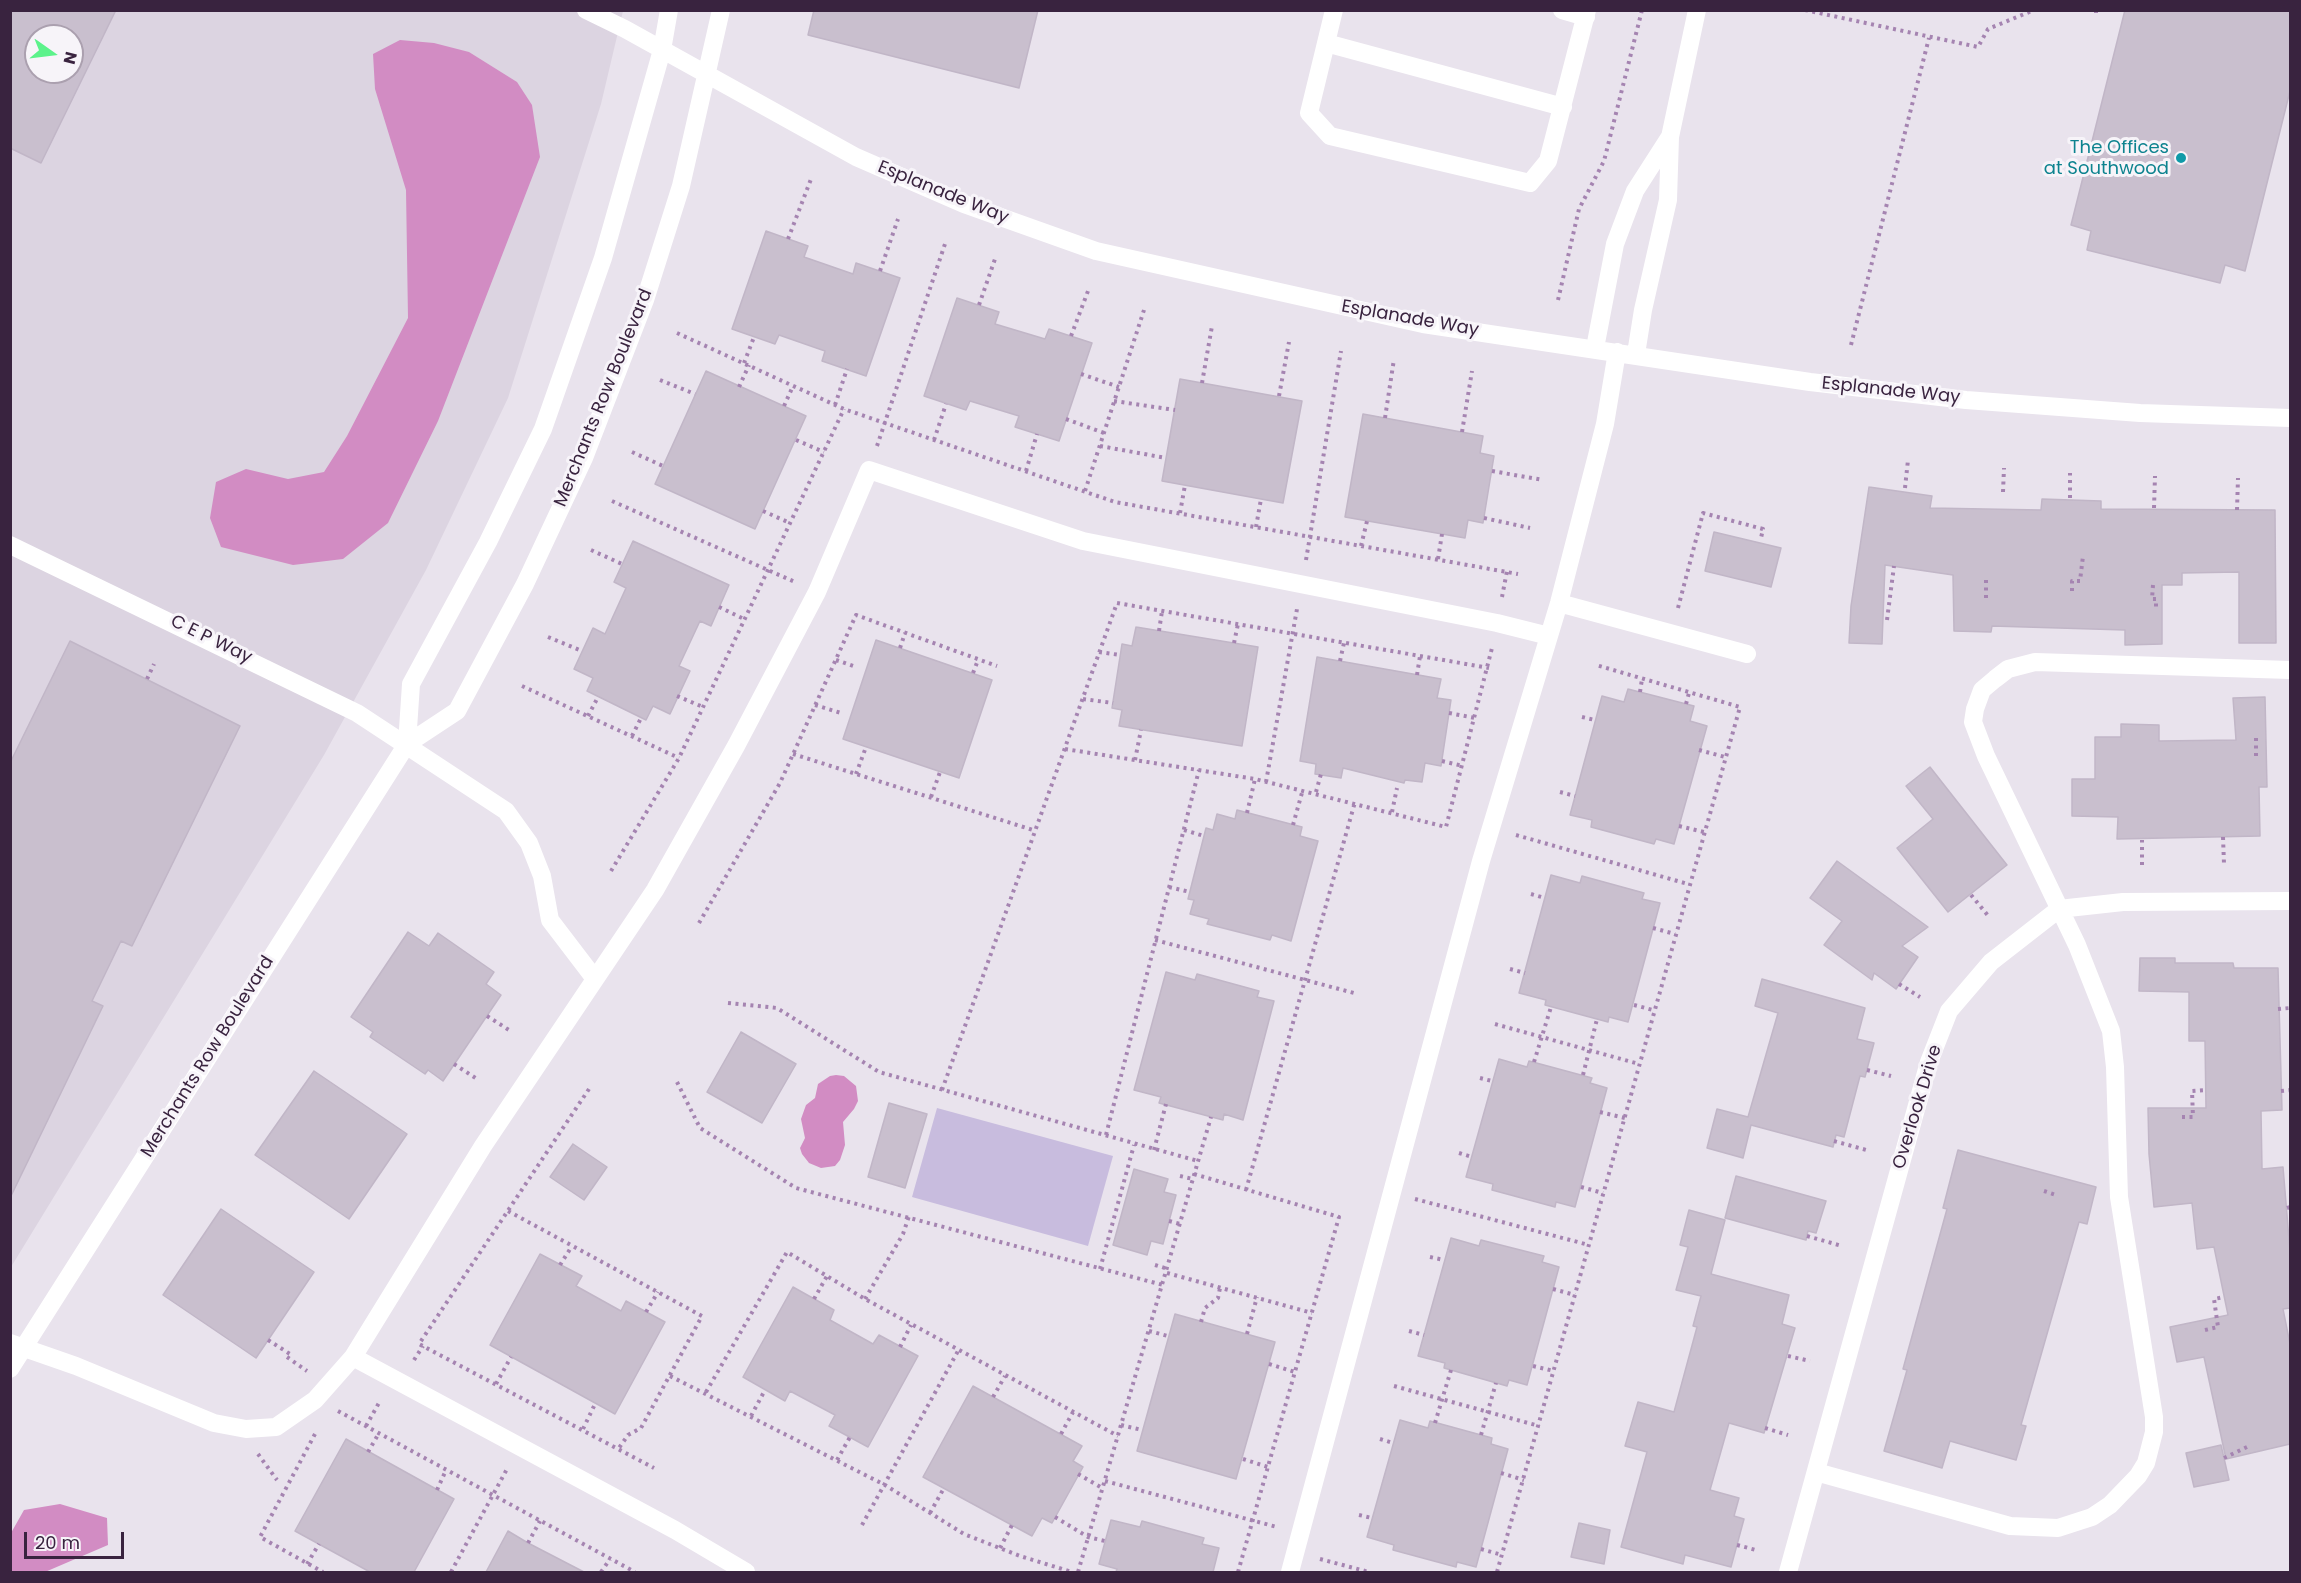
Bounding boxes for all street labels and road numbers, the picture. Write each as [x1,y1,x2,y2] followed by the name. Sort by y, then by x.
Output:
[874,157,1012,229] street label: Esplanade Way
[550,286,658,510] street label: Merchants Row Boulevard
[1340,296,1480,342] street label: Esplanade Way
[1821,373,1961,409] street label: Esplanade Way
[167,611,255,669] street label: C E P Way
[137,952,279,1162] street label: Merchants Row Boulevard
[1889,1042,1947,1172] street label: Overlook Drive

